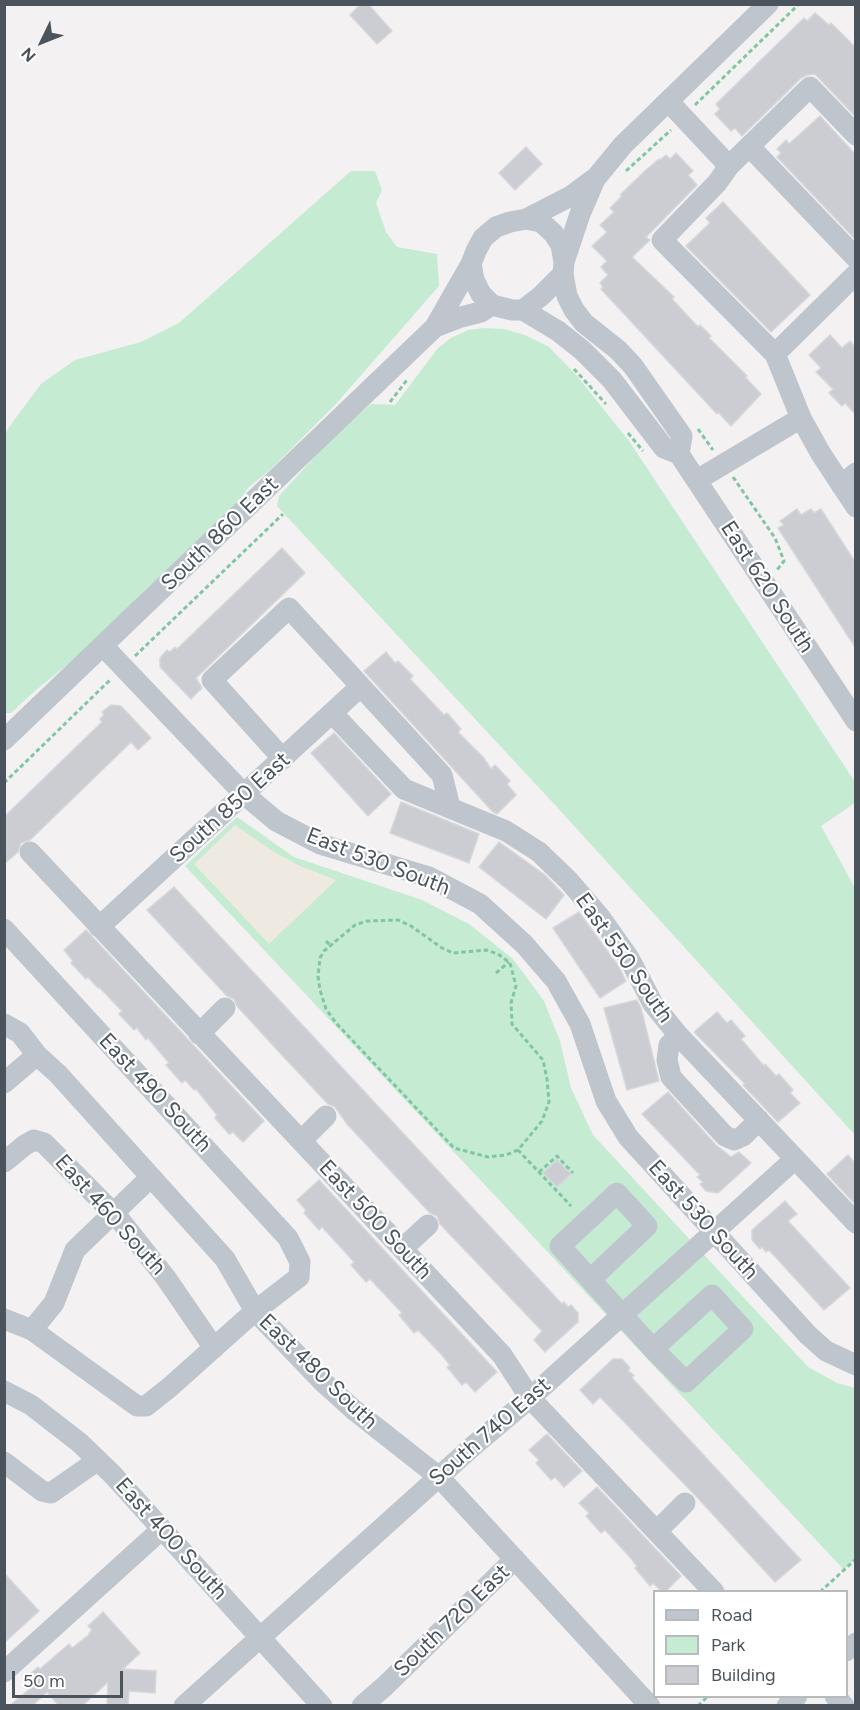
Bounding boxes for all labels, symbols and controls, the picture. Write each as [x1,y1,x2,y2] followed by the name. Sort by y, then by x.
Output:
[12,12,72,72] north arrow
[17,44,40,66] text: N
[156,471,284,597] street label: South 860 East
[715,516,819,658] street label: East 620 South
[164,747,296,869] street label: South 850 East
[303,823,453,901] street label: East 530 South
[570,888,678,1028] street label: East 550 South
[93,1028,217,1158] street label: East 490 South
[49,1149,171,1281] street label: East 460 South
[313,1155,437,1285] street label: East 500 South
[642,1155,764,1285] street label: East 530 South
[253,1309,383,1435] street label: East 480 South
[424,1372,556,1492] street label: South 740 East
[109,1473,233,1605] street label: East 400 South
[389,1559,515,1683] street label: South 720 East
[653,1590,848,1698] legend
[711,1604,752,1626] text: Road
[711,1634,745,1656] text: Park
[15,1659,126,1697] scale bar
[711,1664,776,1686] text: Building
[23,1670,65,1692] text: 50 m

